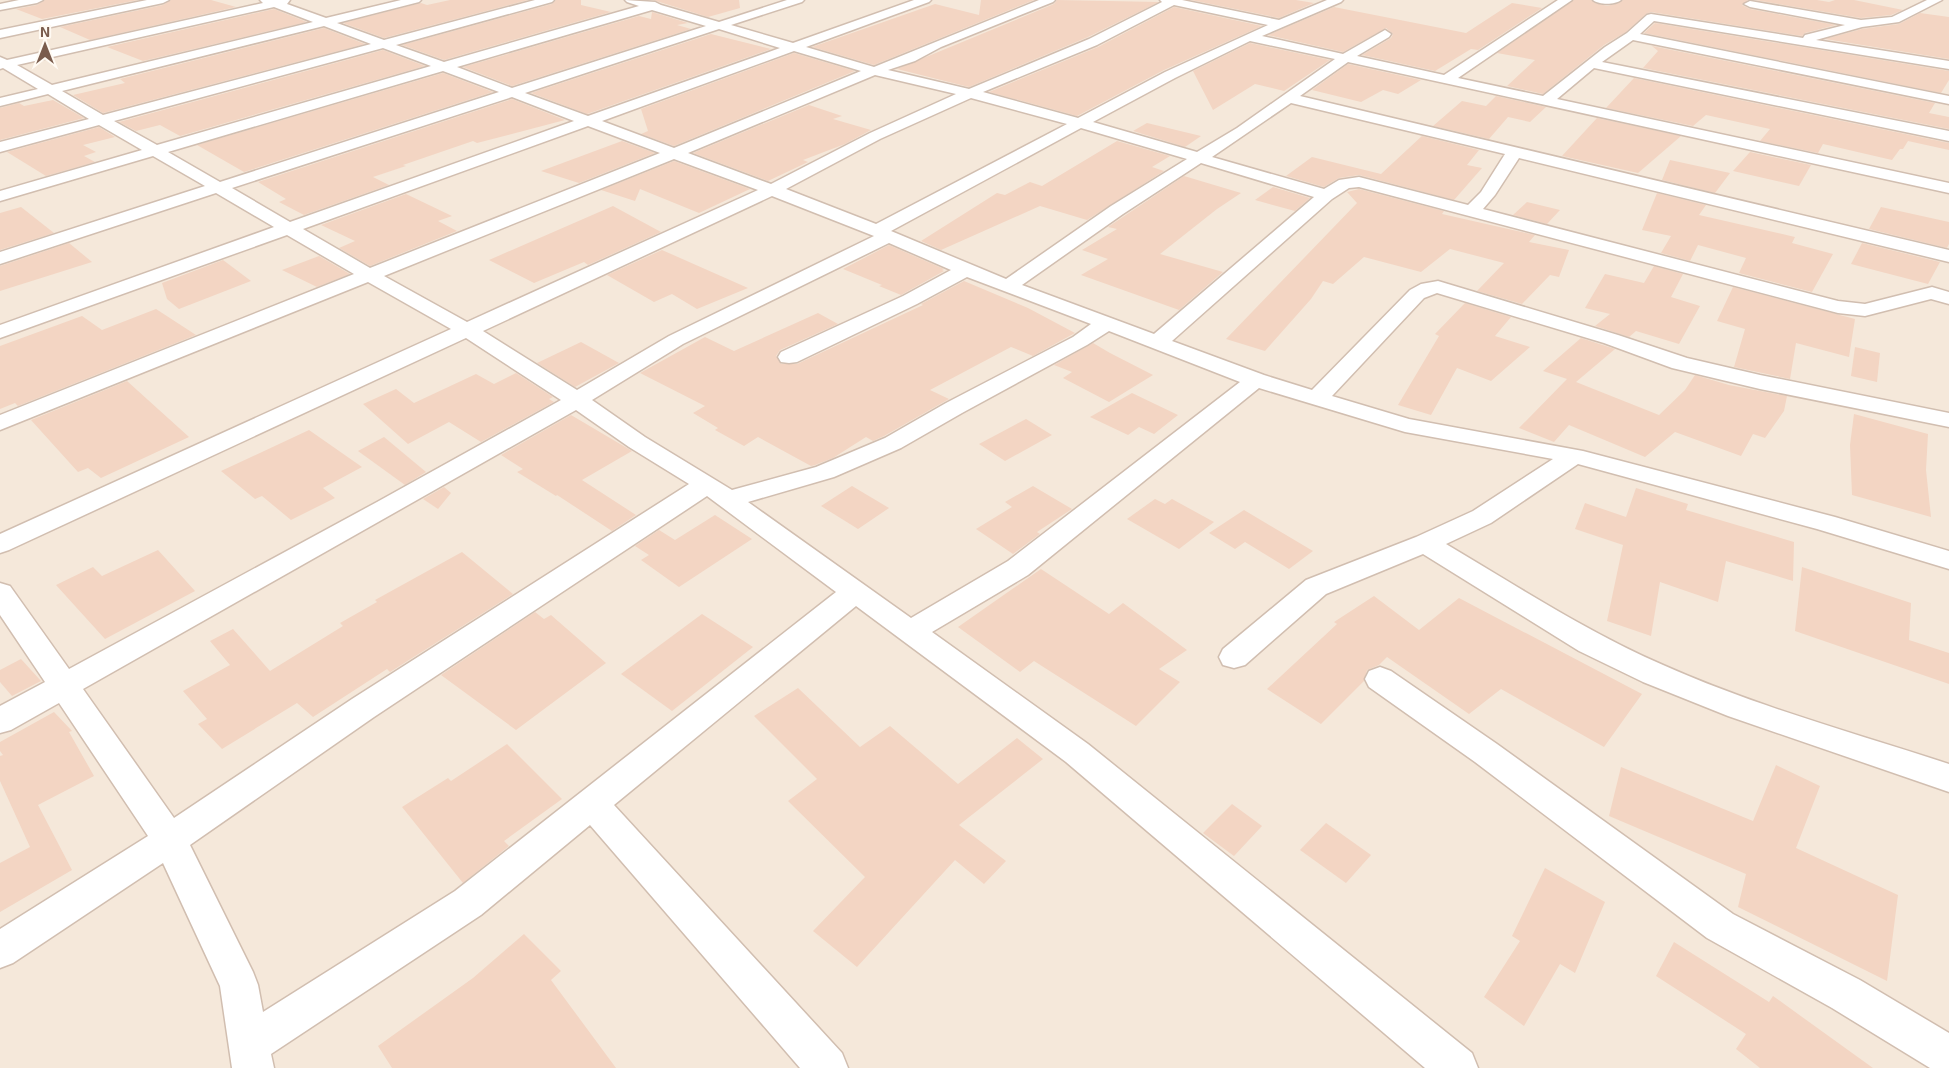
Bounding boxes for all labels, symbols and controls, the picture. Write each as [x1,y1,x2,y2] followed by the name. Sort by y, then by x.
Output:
[20,20,70,70] north arrow
[40,23,50,40] text: N

